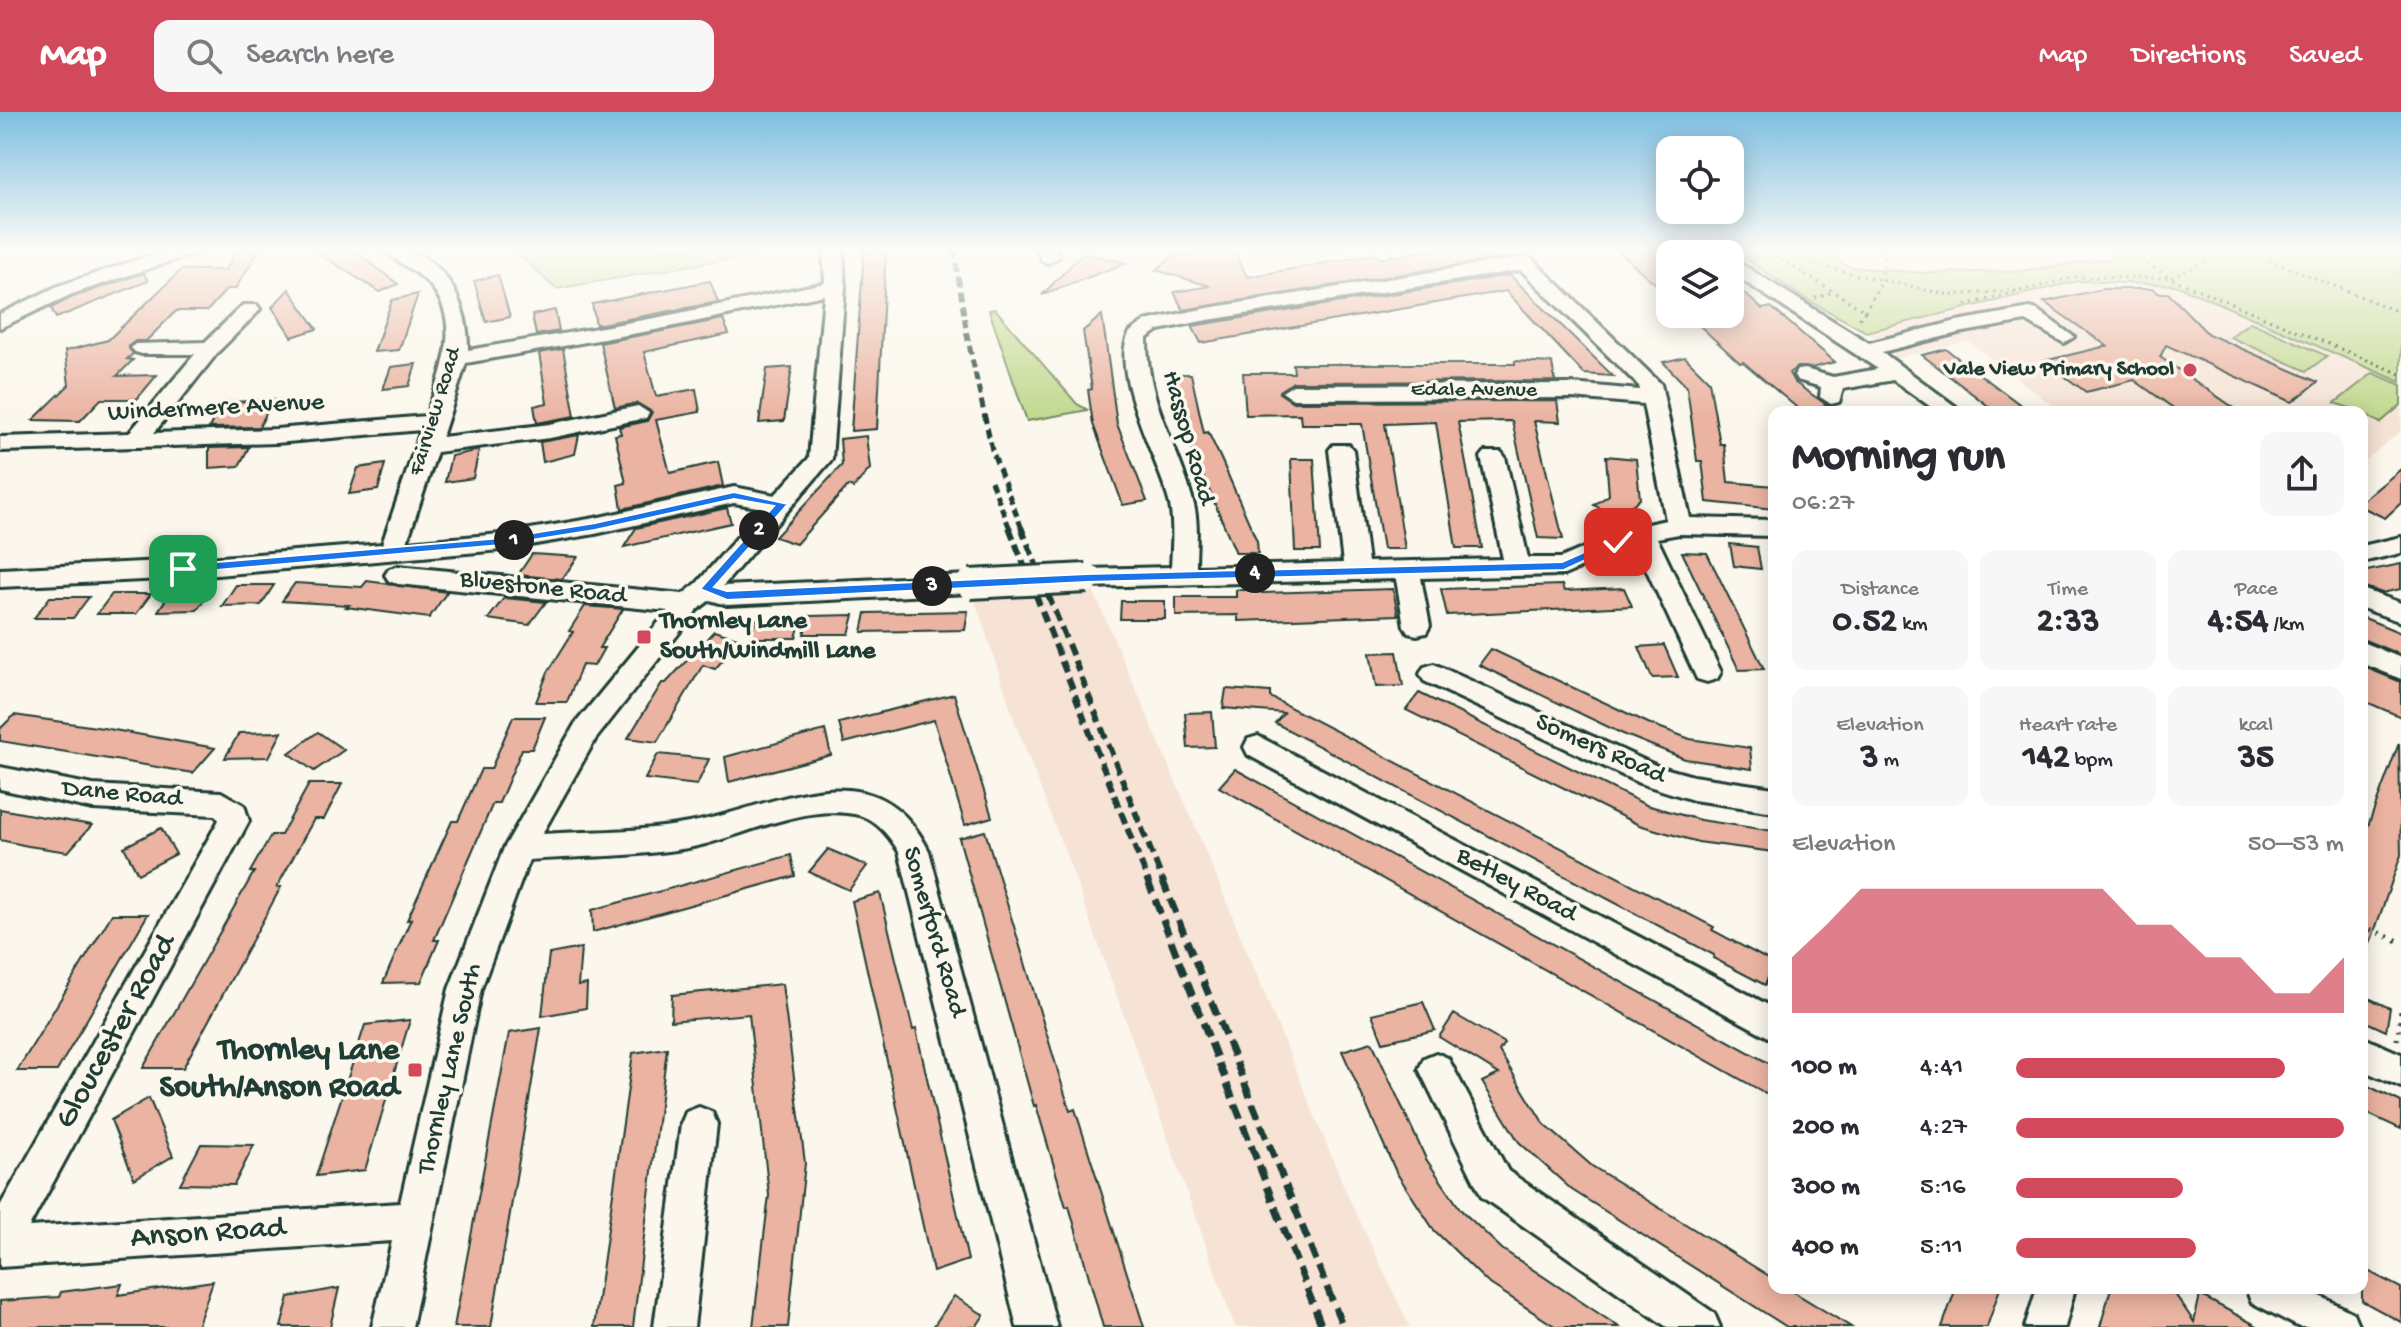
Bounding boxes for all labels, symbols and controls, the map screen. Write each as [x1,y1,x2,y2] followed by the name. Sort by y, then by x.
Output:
[154,20,714,92] search box
[40,34,106,78] text: Map
[182,34,226,78] icon: search
[246,39,394,74] text: Search here
[2039,40,2087,73] text: Map
[2131,40,2245,73] text: Directions
[2289,40,2361,73] text: Saved
[1656,136,1744,328] map controls
[1656,136,1744,224] button: locate
[1656,240,1744,328] button: layers
[404,343,468,480] street label: Fairview Road
[1943,357,2174,383] place label: Vale View Primary School
[2181,361,2199,379] marker: Vale View Primary School
[1153,368,1221,510] street label: Hassop Road
[1411,378,1538,404] street label: Edale Avenue
[107,388,326,430] street label: Windermere Avenue
[2260,432,2344,516] button: share
[1792,433,2005,485] text: Morning run
[1792,489,1854,520] text: 06:27
[1584,508,1652,576] pin
[739,510,779,550] pin: 2
[754,517,764,543] text: 2
[494,520,534,560] pin: 1
[1596,520,1640,564] icon: check
[510,527,518,553] text: 1
[149,535,217,603] pin
[161,547,205,591] icon: arrive
[1235,553,1275,593] pin: 4
[1250,560,1260,586] text: 4
[457,565,629,613] street label: Bluestone Road
[912,566,952,606] pin: 3
[926,573,938,599] text: 3
[1841,577,1919,603] text: Distance
[2048,577,2088,603] text: Time
[2234,577,2278,603] text: Pace
[1832,603,1897,643] text: 0.52
[2037,603,2099,643] text: 2:33
[2208,603,2268,643] text: 4:54
[658,607,877,668] place label: Thornley Lane South/Windmill Lane
[1897,612,1928,638] text: km
[2268,612,2304,638] text: /km
[635,628,653,646] marker: Thornley Lane South/Windmill Lane
[1530,708,1671,793] street label: Somers Road
[1836,713,1924,739] text: Elevation
[2019,713,2117,739] text: Heart rate
[2239,713,2273,739] text: kcal
[1861,739,1878,779] text: 3
[2023,739,2070,779] text: 142
[2238,739,2274,779] text: 35
[1878,748,1899,774] text: m
[2070,748,2113,774] text: bpm
[59,774,185,816] street label: Dane Road
[1792,830,1895,861] text: Elevation
[2248,830,2344,861] text: 50–53 m
[1449,841,1583,932] street label: Betley Road
[894,843,973,1022] street label: Somerford Road
[48,926,187,1136] street label: Gloucester Road
[411,961,490,1179] street label: Thornley Lane South
[159,1033,402,1108] place label: Thornley Lane South/Anson Road
[1792,1053,1857,1084] text: 100 m
[1920,1053,1963,1084] text: 4:41
[406,1061,424,1079] marker: Thornley Lane South/Anson Road
[1792,1113,1859,1144] text: 200 m
[1920,1113,1967,1144] text: 4:27
[1792,1173,1860,1204] text: 300 m
[1920,1173,1966,1204] text: 5:16
[129,1209,289,1258] street label: Anson Road
[1792,1233,1858,1264] text: 400 m
[1920,1233,1963,1264] text: 5:11

